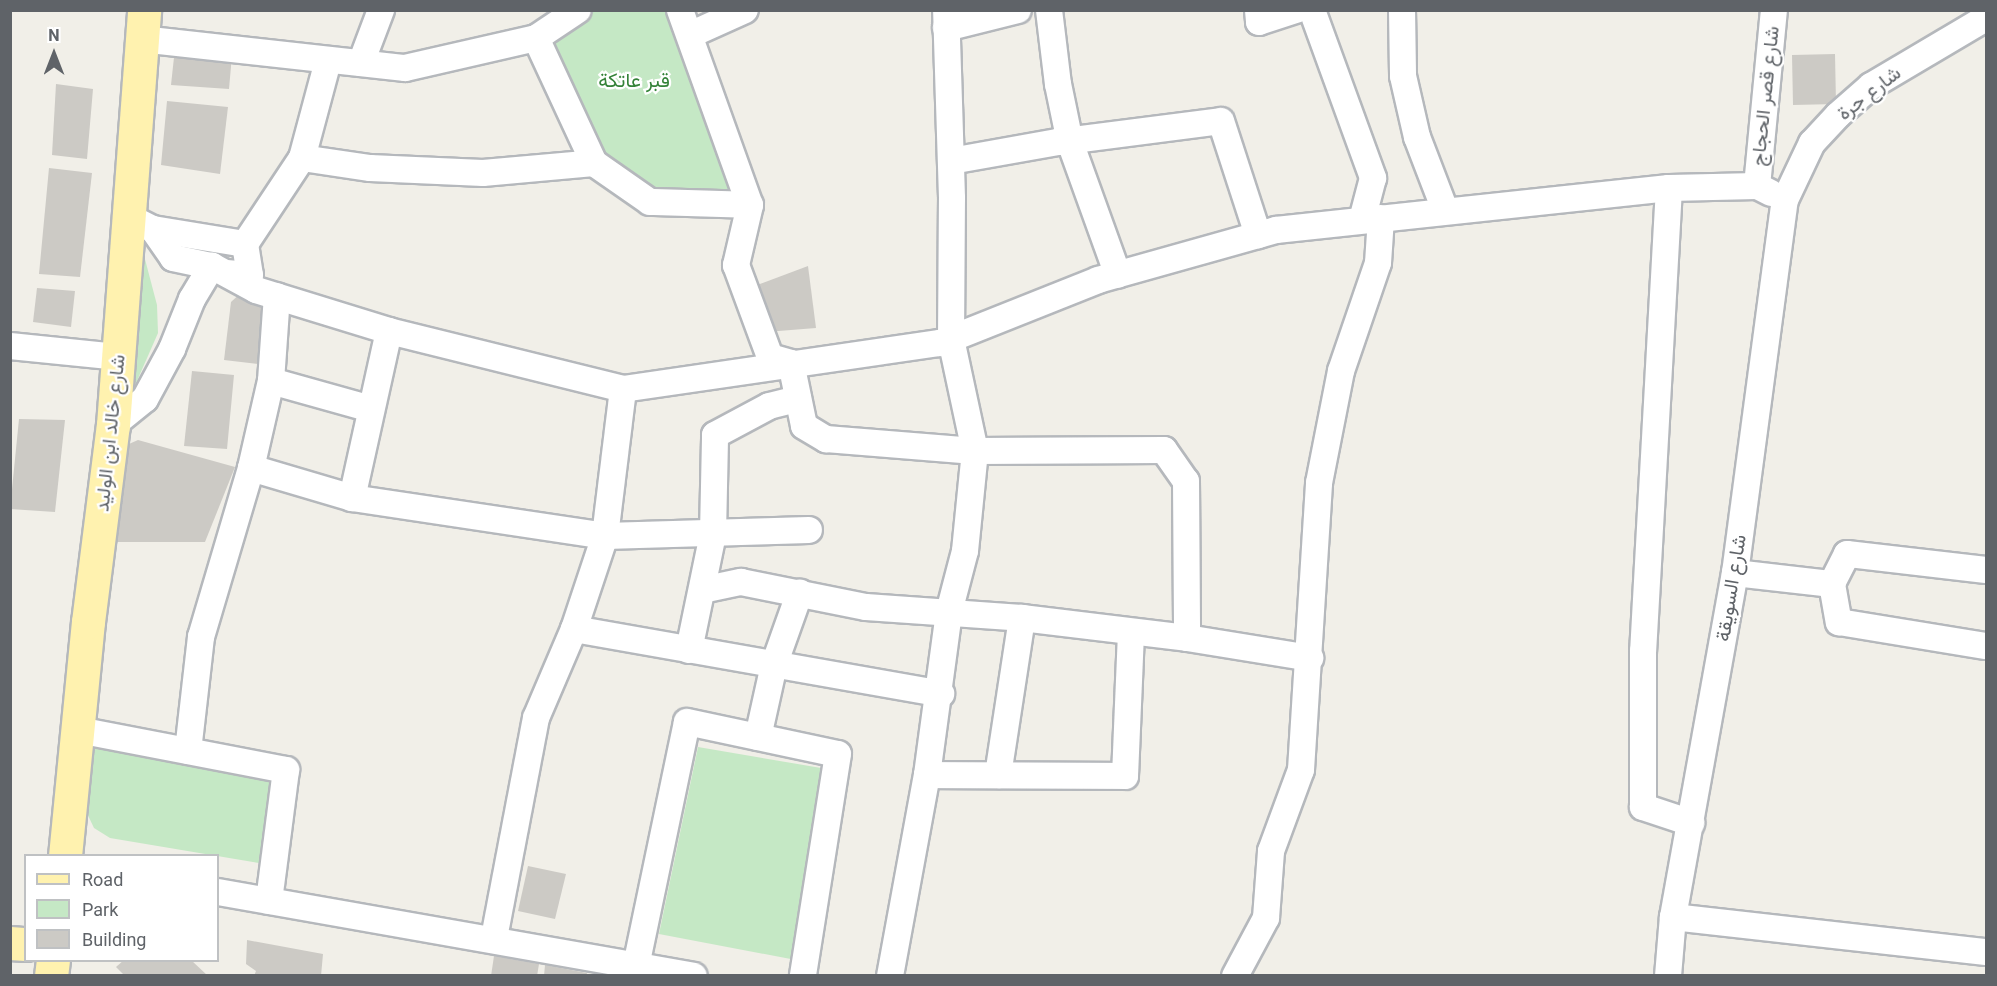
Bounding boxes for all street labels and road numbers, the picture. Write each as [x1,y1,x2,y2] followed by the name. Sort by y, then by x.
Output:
[1746,25,1784,167] street label: شارع قصر الحجاج
[1832,61,1906,125] street label: شارع جرة
[90,353,130,513] street label: شارع خالد ابن الوليد
[1711,533,1751,643] street label: شارع السويقة

